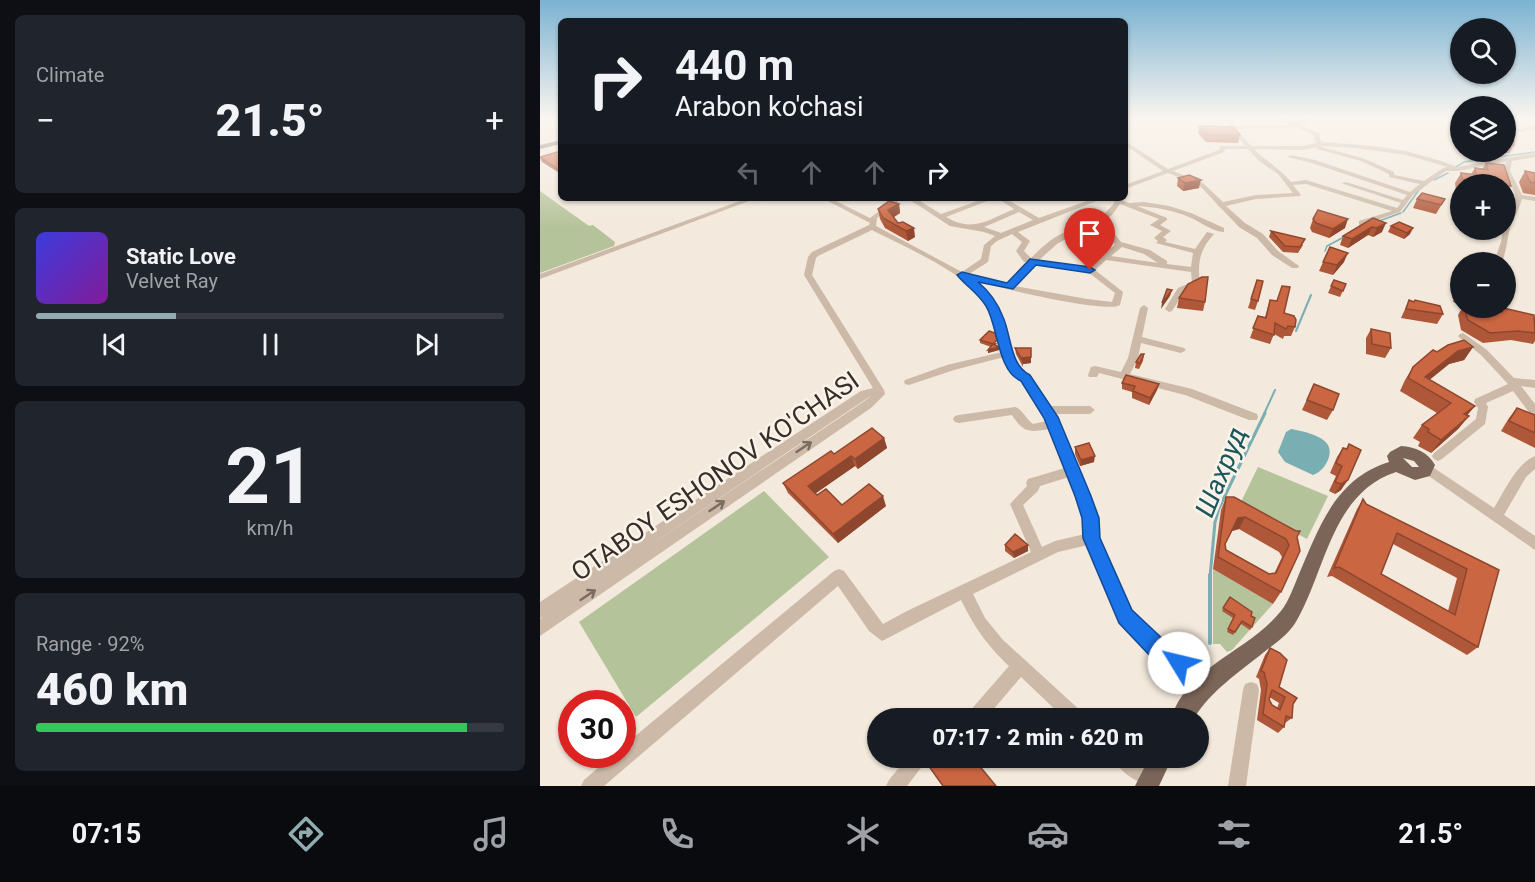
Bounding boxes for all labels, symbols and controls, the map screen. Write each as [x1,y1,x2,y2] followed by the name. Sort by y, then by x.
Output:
[1450,18,1516,318] map controls
[1450,18,1516,84] button: search
[675,41,794,90] text: 440 m
[576,42,654,120] icon: right
[36,63,104,87] text: Climate
[675,91,864,123] text: Arabon ko'chasi
[216,94,325,147] text: 21.5°
[1450,96,1516,162] button: layers
[36,101,55,140] text: −
[485,101,504,140] text: +
[732,156,765,189] icon: left
[795,156,828,189] icon: ahead
[858,156,891,189] icon: ahead
[921,156,954,189] icon: right
[1450,174,1516,240] button: +
[1064,208,1115,270] pin
[1073,217,1106,250] icon: arrive
[126,244,236,269] text: Static Love
[1450,252,1516,318] button: −
[126,269,218,293] text: Velvet Ray
[98,328,131,361] icon: previous
[254,328,287,361] icon: pause
[410,328,443,361] icon: next
[566,365,864,587] street label: OTABOY ESHONOV KO'CHASI
[1189,422,1253,522] water label: Шахруд
[225,431,315,522] text: 21
[795,441,812,453] one-way arrow
[709,500,726,513] one-way arrow
[247,516,293,540] text: km/h
[580,589,596,601] one-way arrow
[1147,631,1211,695] position arrow
[36,632,144,656] text: Range · 92%
[36,663,188,716] text: 460 km
[558,690,636,768] speed limit sign: 30
[933,725,1143,750] text: 07:17 · 2 min · 620 m
[285,813,327,855] icon: directions
[470,813,512,855] icon: music
[656,813,698,855] icon: phone
[842,813,884,855] icon: climate
[1027,813,1069,855] icon: car
[1213,813,1255,855] icon: filters
[72,818,141,850] text: 07:15
[1398,818,1463,850] text: 21.5°

